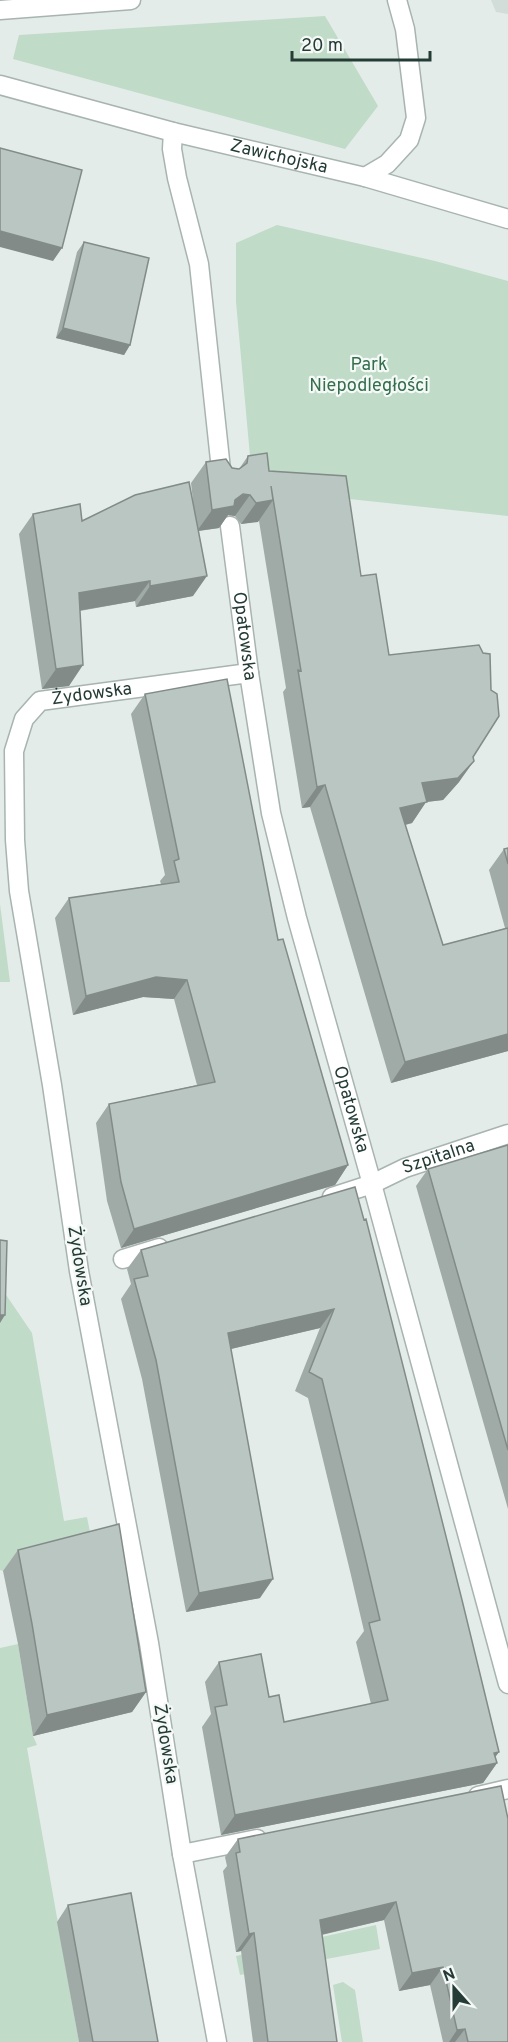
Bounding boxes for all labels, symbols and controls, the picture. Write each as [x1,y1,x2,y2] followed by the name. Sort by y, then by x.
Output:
[292,24,430,62] scale bar
[301,35,343,58] text: 20 m
[228,134,330,179] street label: Zawichojska
[309,354,429,398] park label: Park Niepodległości
[227,590,262,682] street label: Opatowska
[50,677,133,711] street label: Żydowska
[328,1063,374,1155] street label: Opatowska
[399,1134,478,1180] street label: Szpitalna
[61,1224,99,1308] street label: Żydowska
[147,1702,185,1786] street label: Żydowska
[424,1958,484,2018] north arrow
[440,1964,458,1987] text: N

